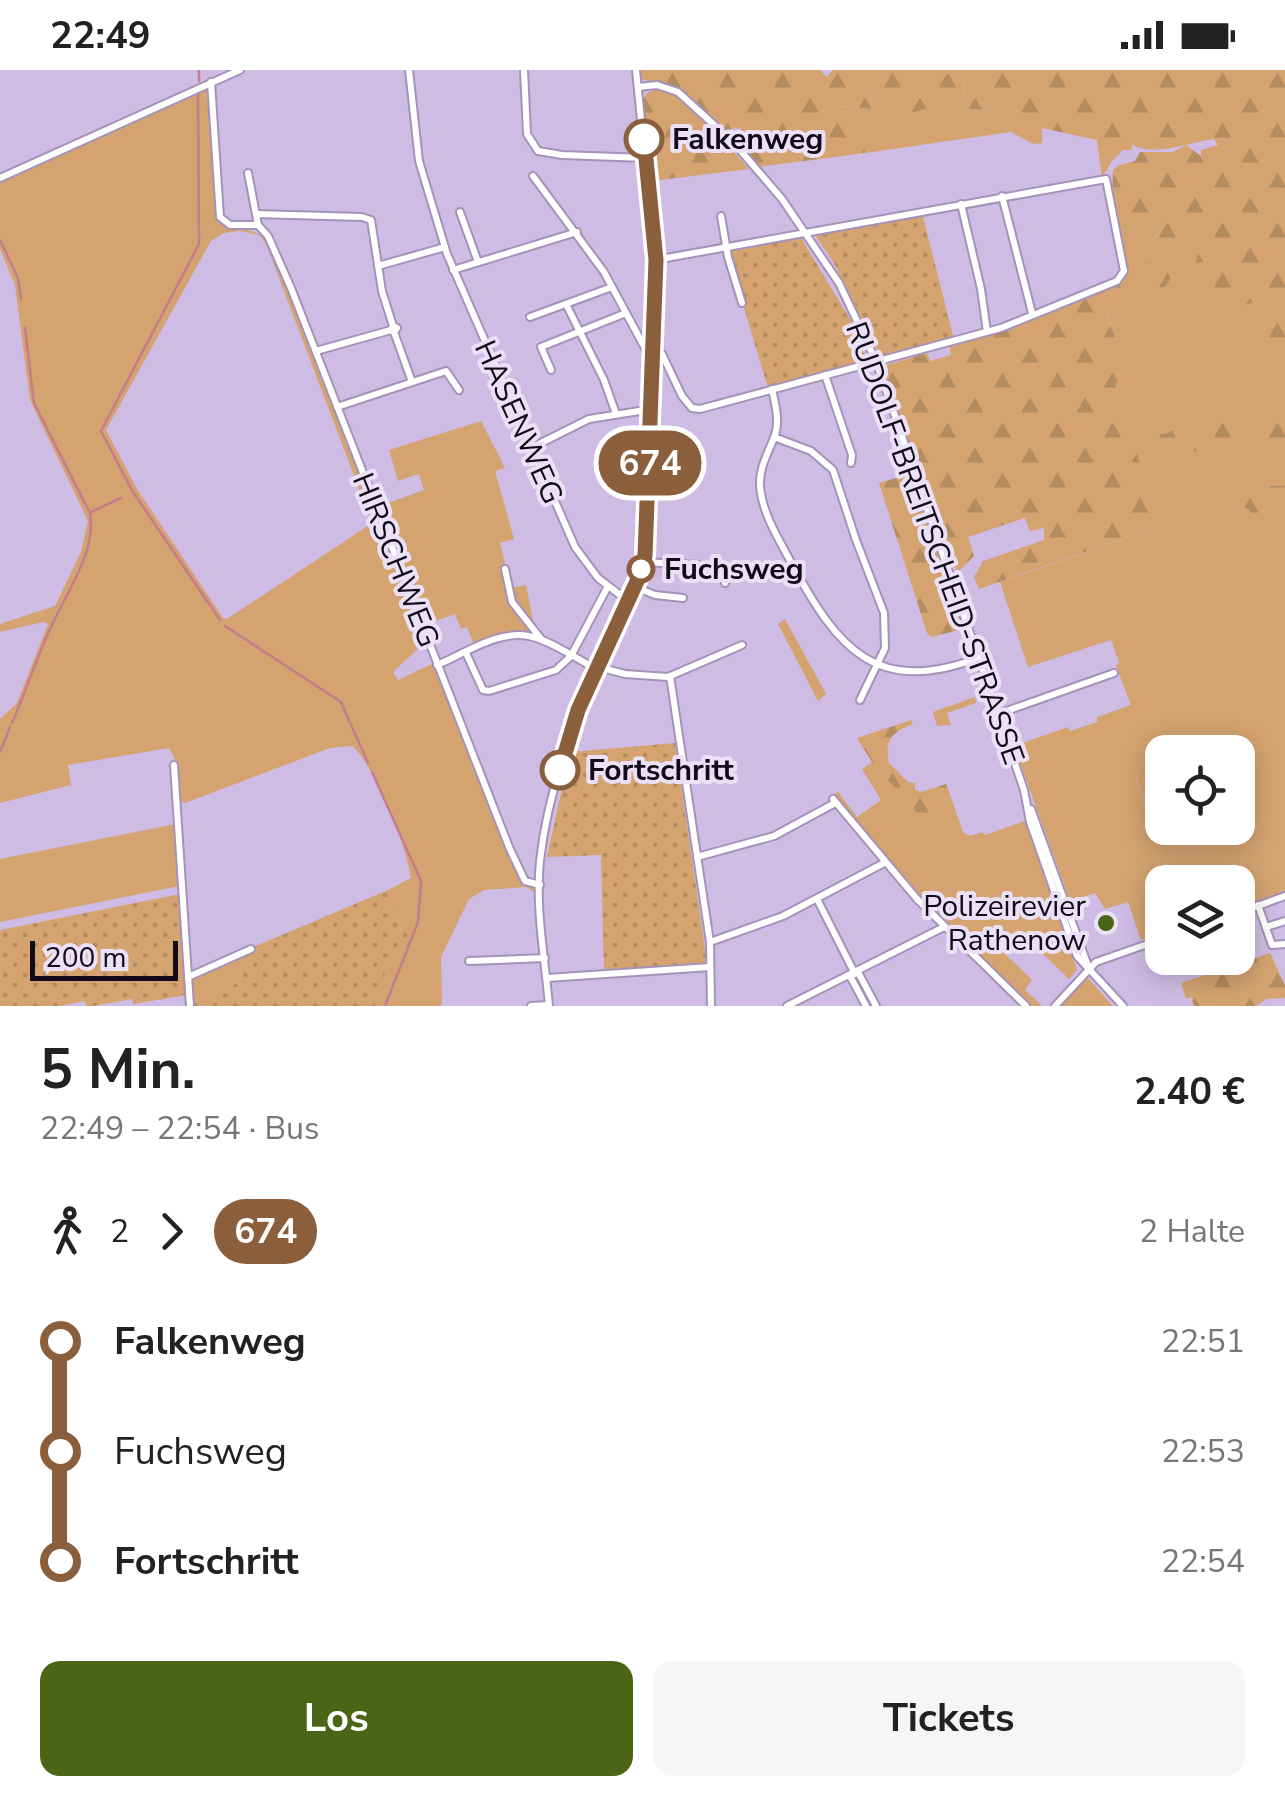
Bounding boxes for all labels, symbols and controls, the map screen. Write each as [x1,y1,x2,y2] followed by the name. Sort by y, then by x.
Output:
[50,10,151,61] text: 22:49
[672,119,823,160] place label: Falkenweg
[625,120,663,158] marker: Falkenweg
[835,316,1034,770] street label: RUDOLF-BREITSCHEID-STRASSE
[464,334,573,510] street label: HASENWEG
[592,430,708,496] line badge: 674
[618,440,682,487] text: 674
[342,467,449,653] street label: HIRSCHWEG
[664,549,804,590] place label: Fuchsweg
[628,556,654,582] marker: Fuchsweg
[1145,735,1255,975] map controls
[1145,735,1255,845] button: locate
[588,750,734,791] place label: Fortschritt
[541,751,579,789] marker: Fortschritt
[1145,865,1255,975] button: layers
[923,886,1086,961] place label: Polizeirevier Rathenow
[1095,912,1117,934] marker: Polizeirevier Rathenow
[30,936,178,980] scale bar
[45,939,127,977] text: 200 m
[40,1032,195,1107] text: 5 Min.
[1134,1066,1245,1117] text: 2.40 €
[40,1107,319,1150] text: 22:49 – 22:54 · Bus
[40,1204,95,1259] icon: walk
[144,1204,199,1259] icon: forward
[234,1208,297,1255] text: 674
[110,1210,129,1253] text: 2
[1139,1210,1245,1253] text: 2 Halte
[114,1316,306,1367] text: Falkenweg
[1161,1320,1245,1363] text: 22:51
[114,1426,287,1477] text: Fuchsweg
[1161,1430,1245,1473] text: 22:53
[114,1536,299,1587] text: Fortschritt
[1161,1540,1245,1583] text: 22:54
[40,1661,633,1776] button: Los
[653,1661,1245,1776] button: Tickets

